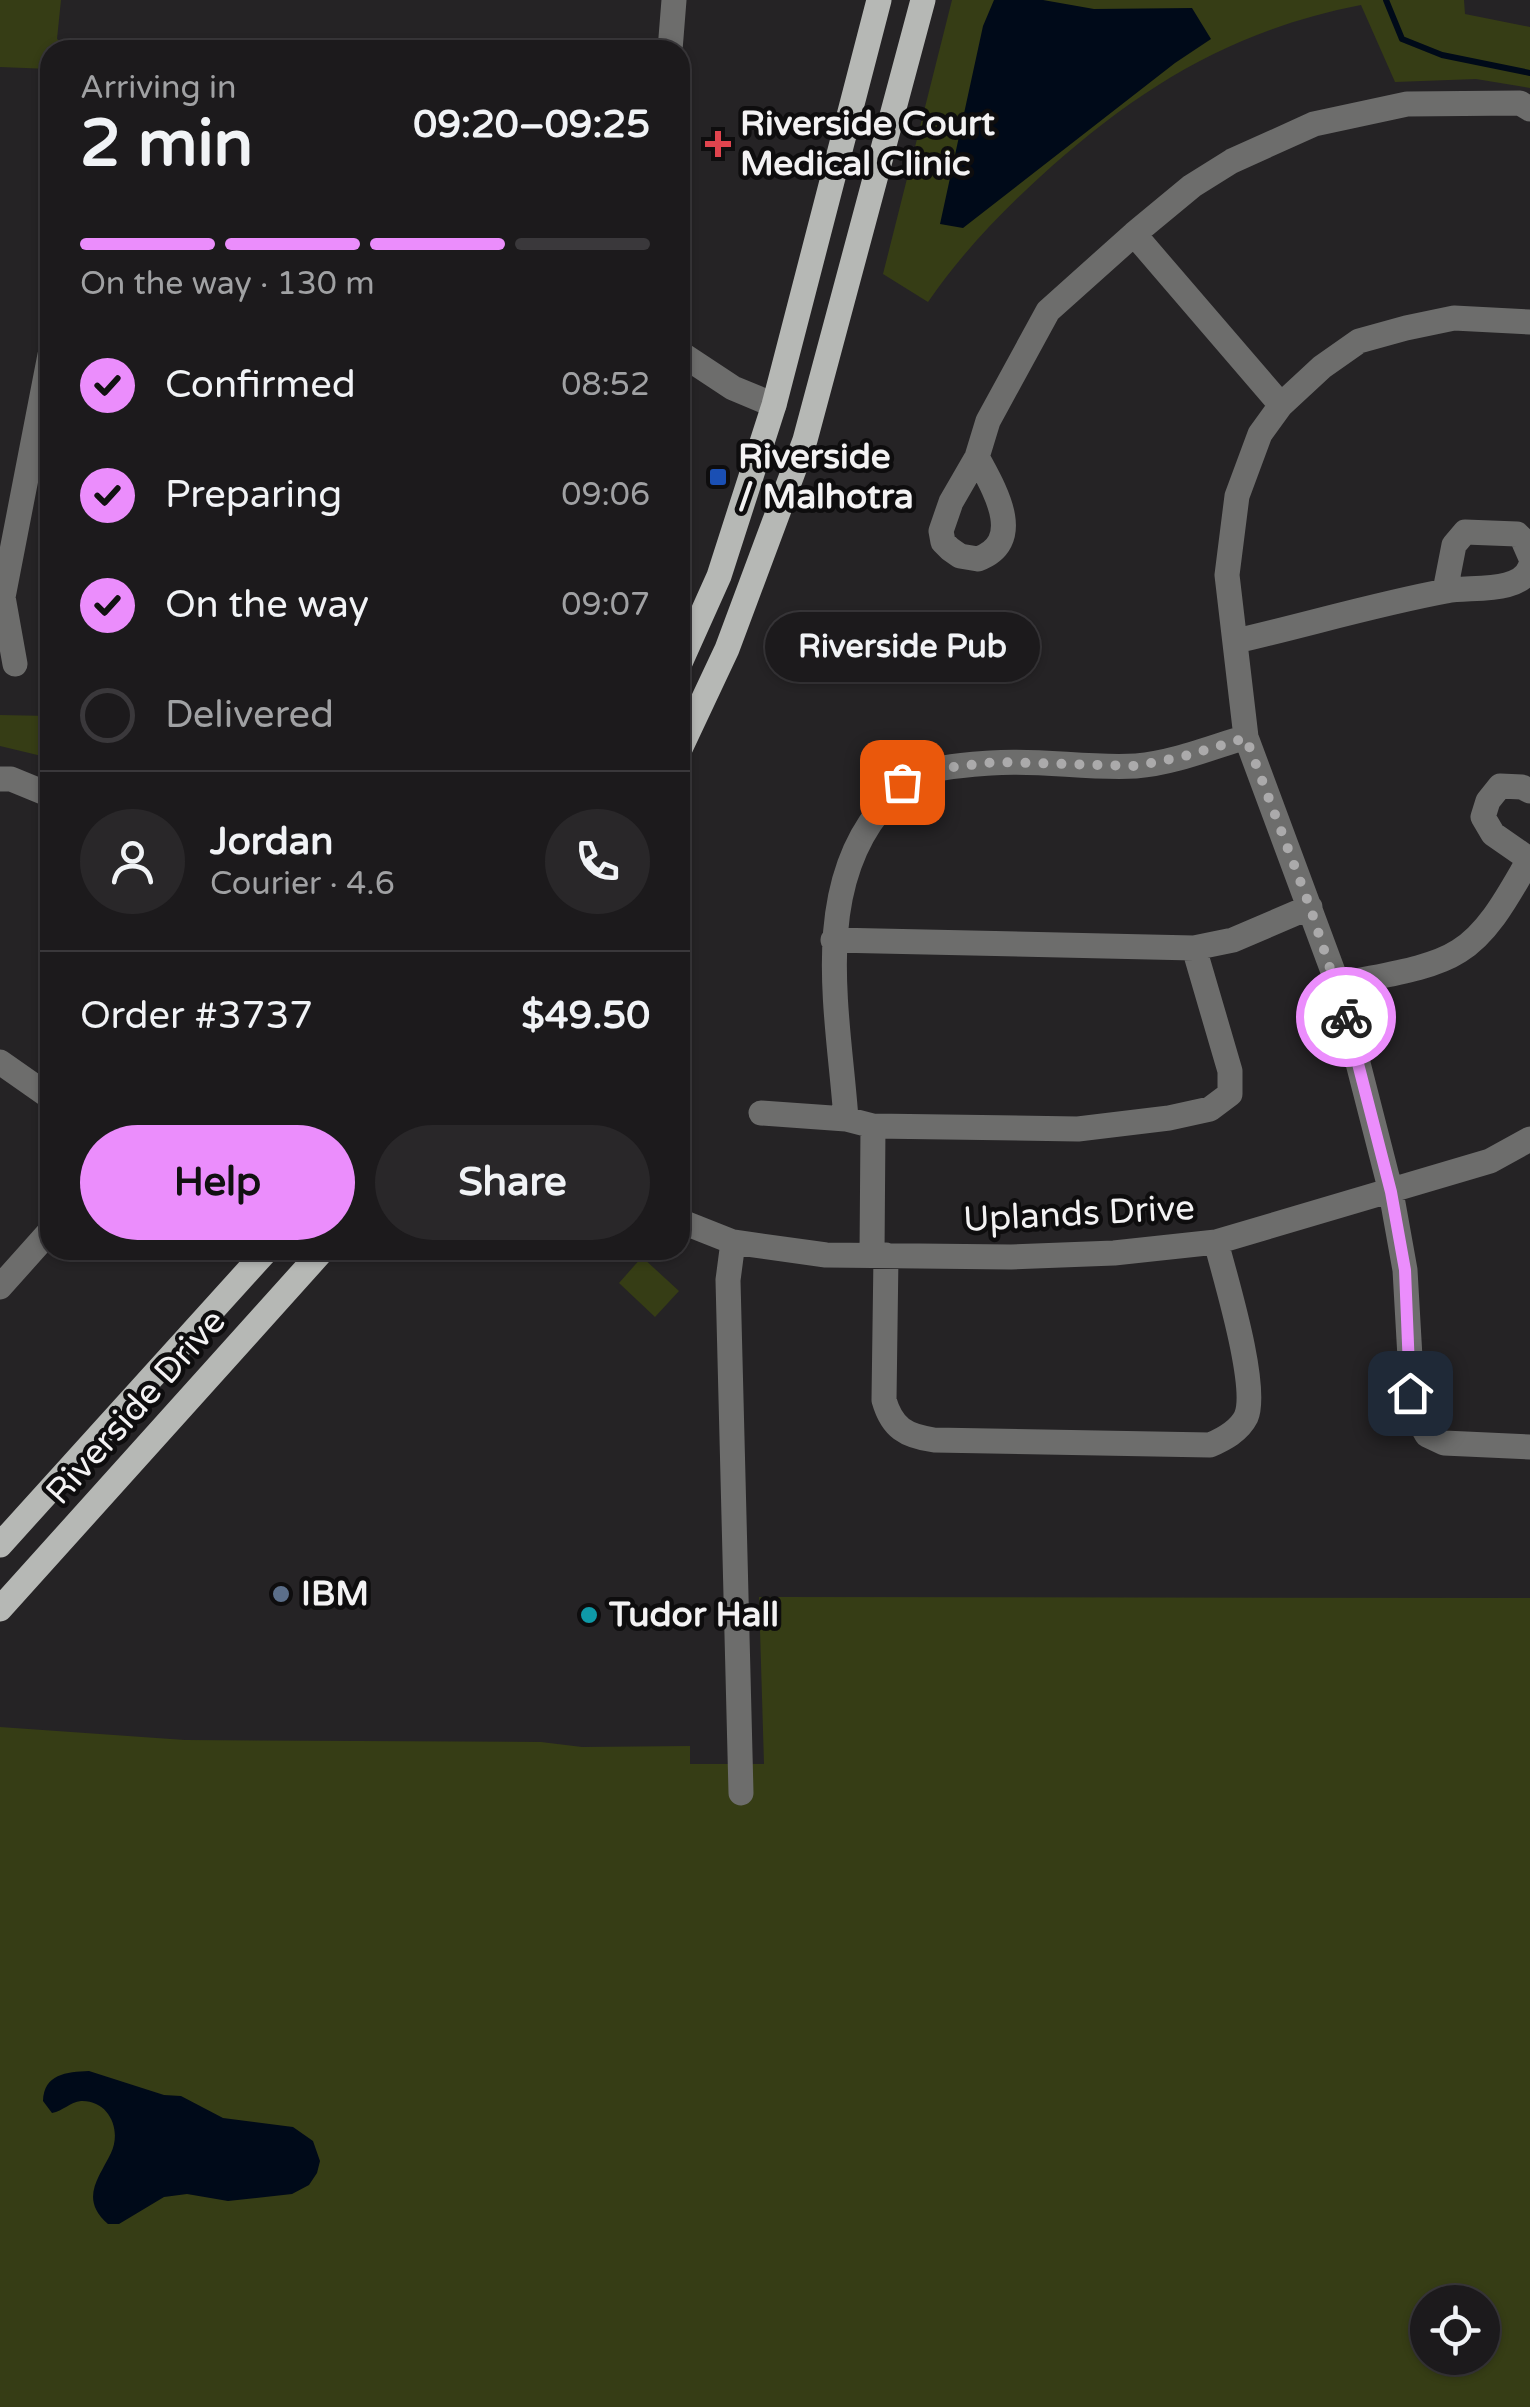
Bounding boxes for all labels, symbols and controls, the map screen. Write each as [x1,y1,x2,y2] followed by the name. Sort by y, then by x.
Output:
[80,69,237,107] text: Arriving in
[413,102,650,148] text: 09:20–09:25
[740,103,995,185] place label: Riverside Court Medical Clinic
[80,105,253,184] text: 2 min
[705,131,731,157] marker: Riverside Court Medical Clinic
[80,265,375,303] text: On the way · 130 m
[80,358,135,413] icon: check
[165,362,356,408] text: Confirmed
[561,366,650,404] text: 08:52
[738,436,914,518] place label: Riverside / Malhotra
[707,466,729,488] marker: Riverside / Malhotra
[80,468,135,523] icon: check
[165,472,342,518] text: Preparing
[561,476,650,514] text: 09:06
[80,578,135,633] icon: check
[165,582,369,628] text: On the way
[561,586,650,624] text: 09:07
[764,612,1040,682] callout: Riverside Pub
[798,628,1007,666] text: Riverside Pub
[165,692,334,738] text: Delivered
[860,740,945,825] pin
[875,755,930,810] icon: bag
[80,809,185,914] button: person
[545,809,650,914] button: phone
[210,819,333,865] text: Jordan
[210,865,395,903] text: Courier · 4.6
[1296,967,1396,1067] courier
[1319,990,1374,1045] icon: bike
[80,993,313,1039] text: Order #3737
[521,993,650,1039] text: $49.50
[80,1125,355,1240] button: Help
[375,1125,650,1240] button: Share
[962,1187,1196,1241] street label: Uplands Drive
[37,1301,235,1513] street label: Riverside Drive
[1368,1351,1453,1436] pin
[1383,1366,1438,1421] icon: home
[301,1573,369,1615] place label: IBM
[270,1583,292,1605] marker: IBM
[608,1594,779,1636] place label: Tudor Hall
[578,1604,600,1626] marker: Tudor Hall
[1410,2285,1500,2375] map controls
[1410,2285,1500,2375] button: locate

